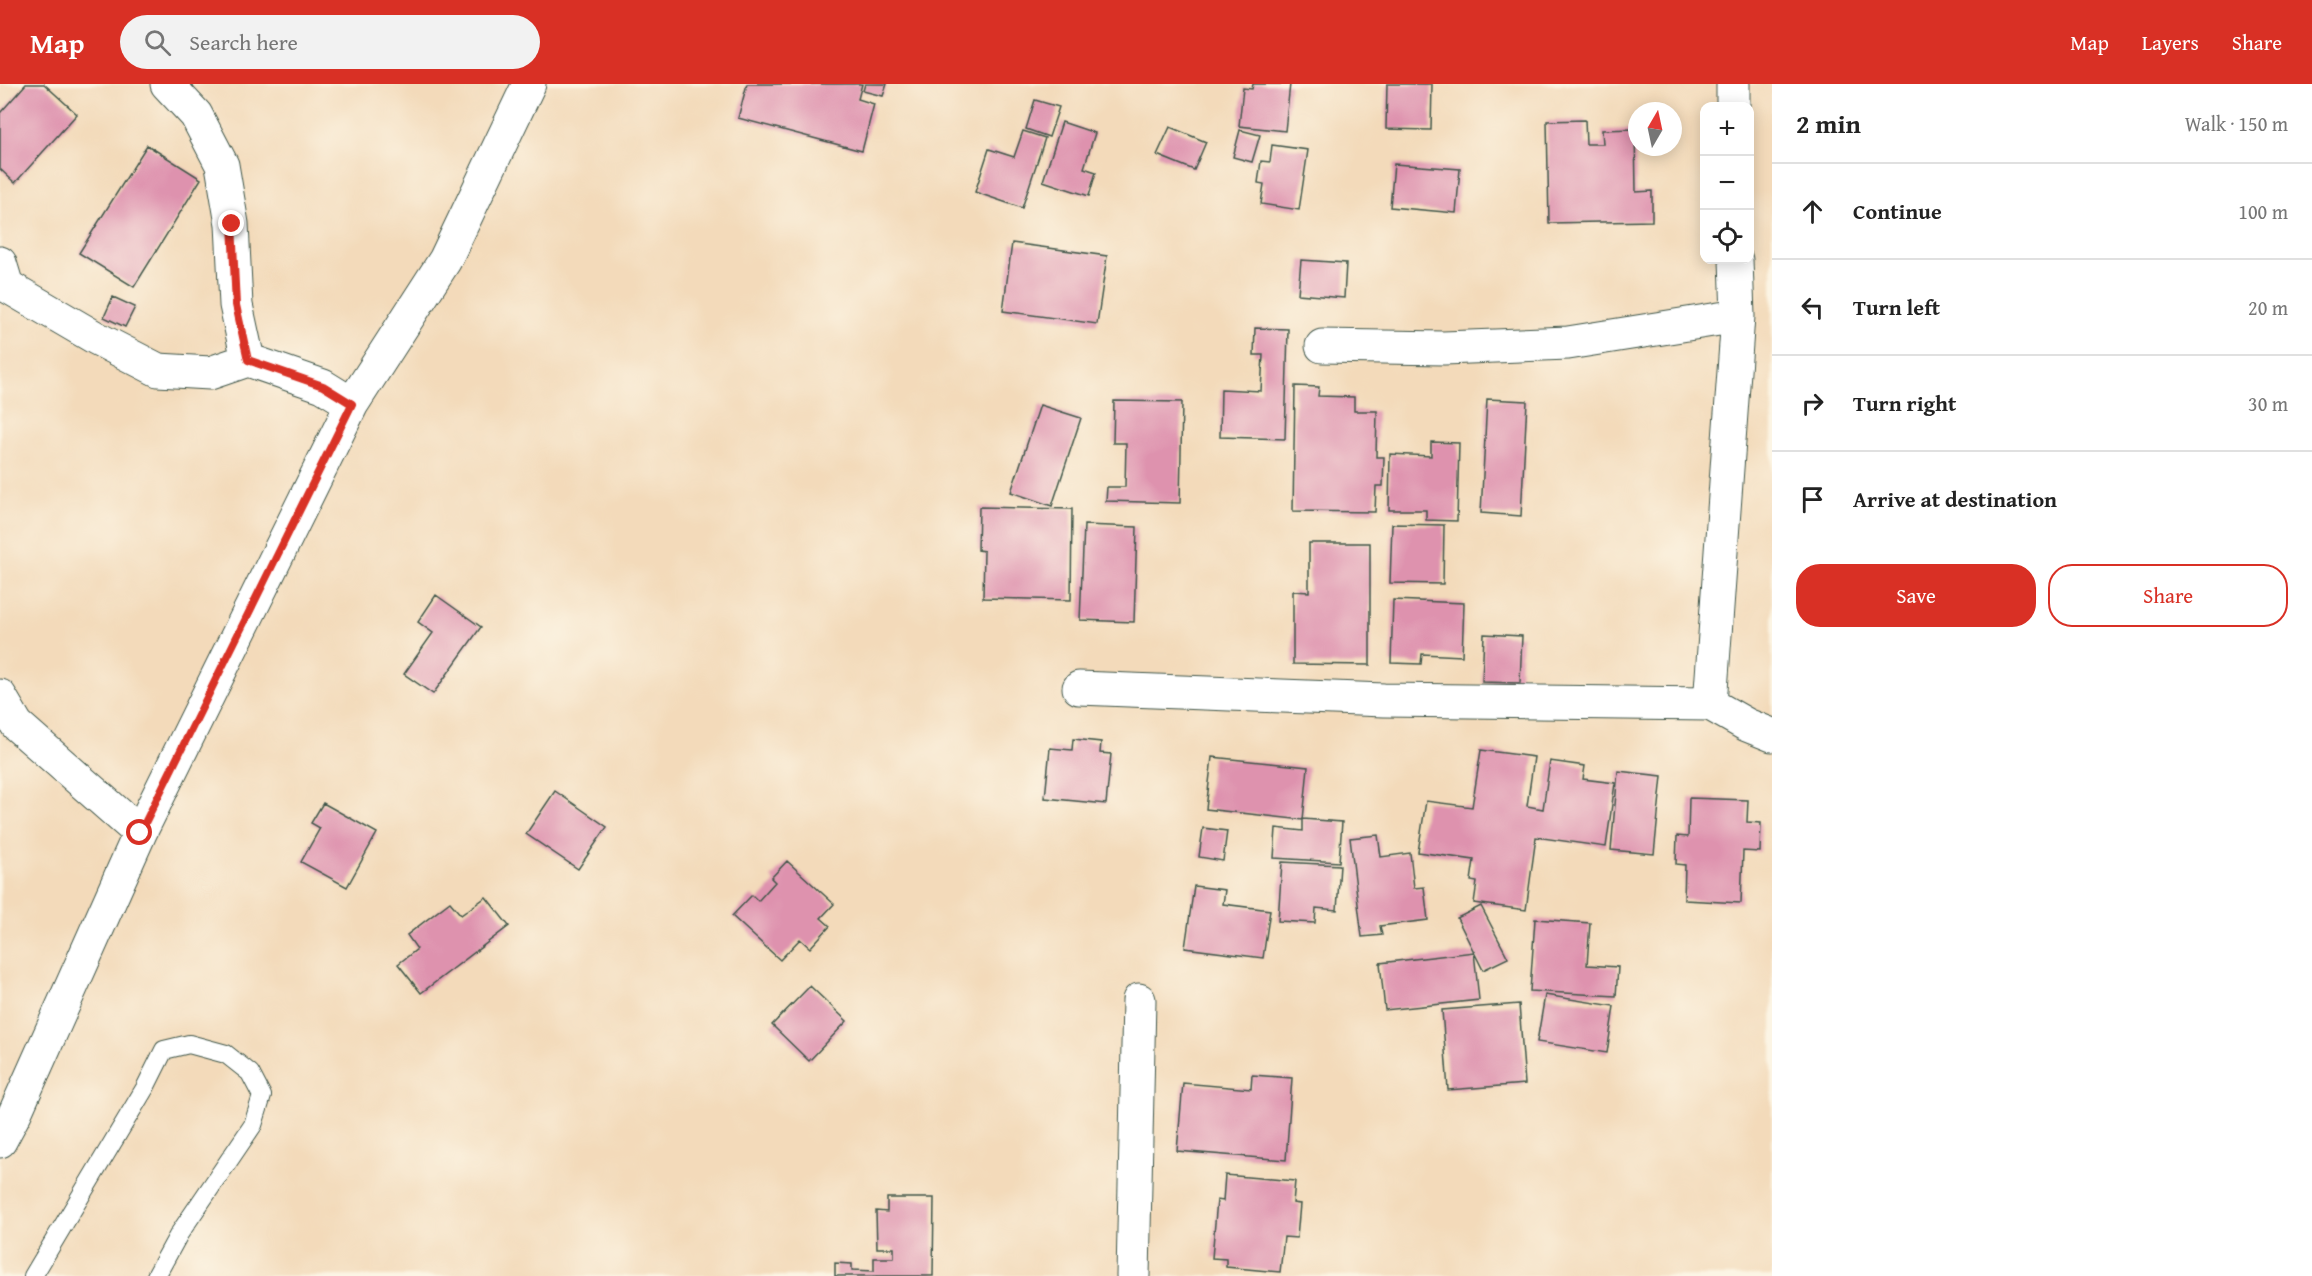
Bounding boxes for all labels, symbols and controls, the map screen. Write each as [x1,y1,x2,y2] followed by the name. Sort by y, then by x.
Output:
[120,15,540,69] search box
[30,22,84,63] text: Map
[141,26,174,59] icon: search
[189,26,298,58] text: Search here
[2070,27,2109,58] text: Map
[2142,27,2199,58] text: Layers
[2232,27,2282,58] text: Share
[1628,102,1682,156] north arrow
[1700,102,1754,264] map controls
[1700,102,1754,156] button: +
[1796,104,1861,143] text: 2 min
[2185,109,2288,138] text: Walk · 150 m
[1700,156,1754,210] button: −
[1796,195,1829,228] icon: ahead
[1853,195,1942,227] text: Continue
[2238,197,2288,226] text: 100 m
[218,210,244,236] route end
[1700,210,1754,264] button: locate
[1796,291,1829,324] icon: left
[1853,291,1940,323] text: Turn left
[2248,293,2288,322] text: 20 m
[1796,387,1829,420] icon: right
[1853,387,1956,419] text: Turn right
[2248,389,2288,418] text: 30 m
[1796,483,1829,516] icon: arrive
[1853,483,2057,515] text: Arrive at destination
[1796,564,2036,627] button: Save
[2048,564,2288,627] button: Share
[126,819,152,845] route start

